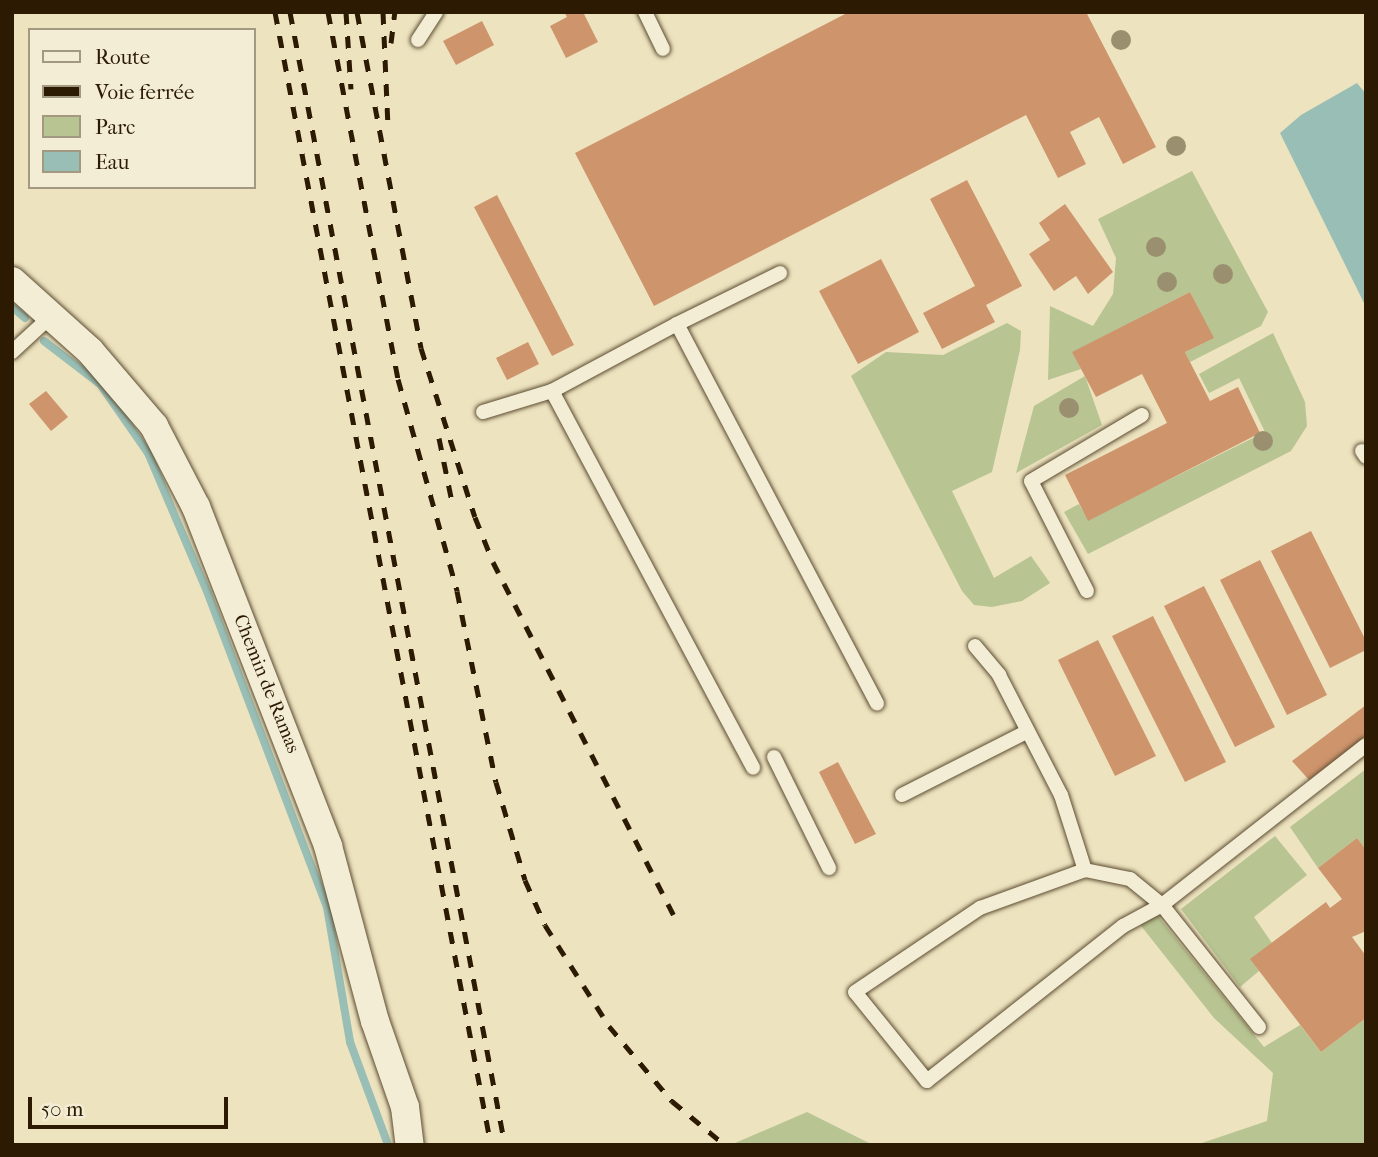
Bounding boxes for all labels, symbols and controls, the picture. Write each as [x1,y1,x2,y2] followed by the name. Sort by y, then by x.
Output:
[28,28,256,189] legend
[95,45,150,69] text: Route
[95,80,194,104] text: Voie ferrée
[95,115,135,139] text: Parc
[95,150,129,174] text: Eau
[228,611,304,757] street label: Chemin de Ramas
[32,1084,231,1128] scale bar
[41,1097,84,1121] text: 50 m

